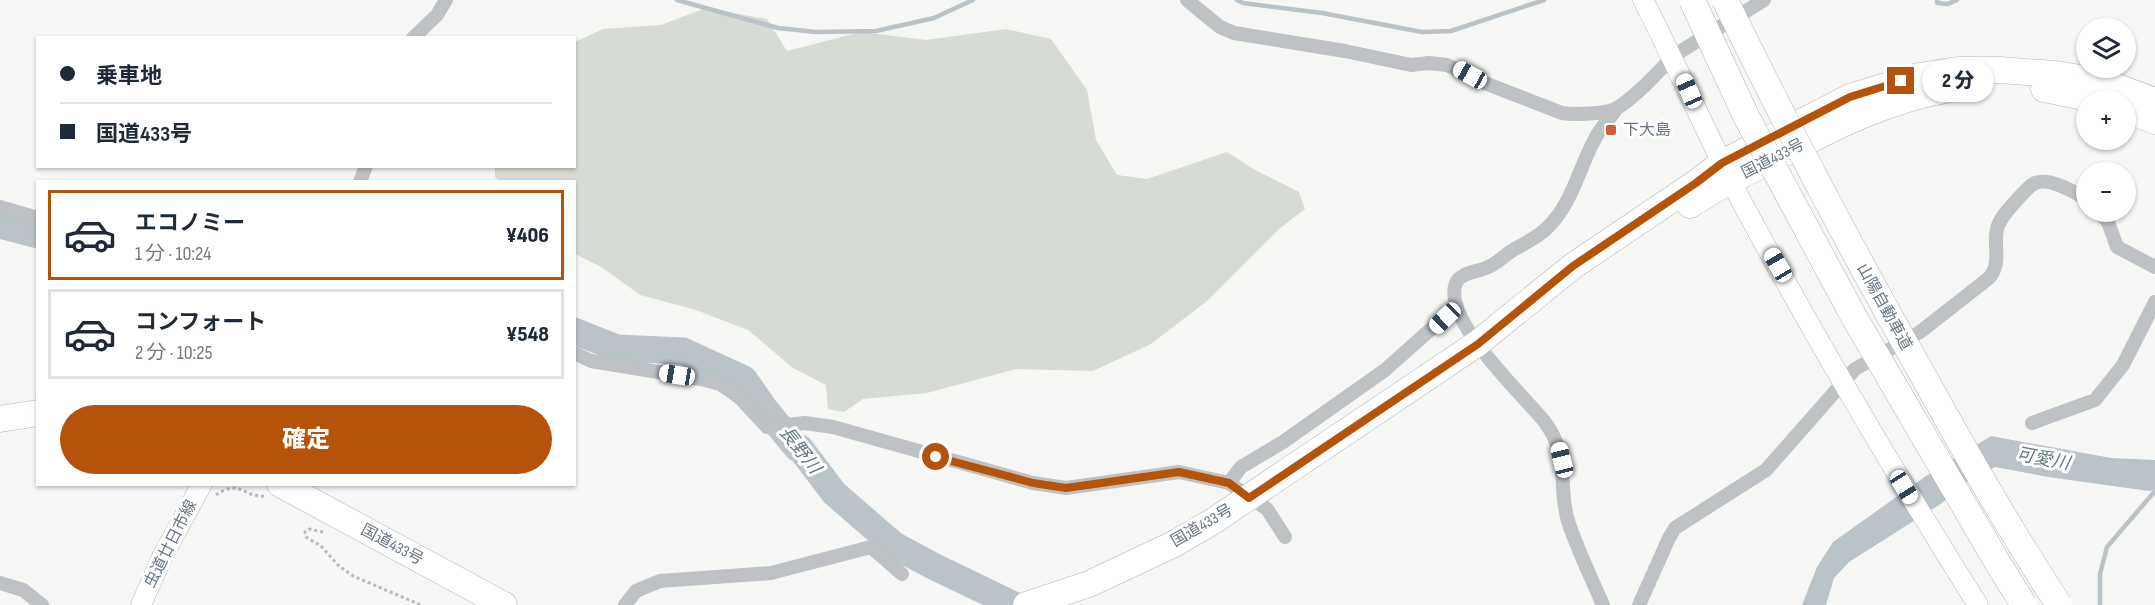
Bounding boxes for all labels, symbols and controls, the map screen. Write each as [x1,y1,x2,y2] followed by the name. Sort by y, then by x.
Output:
[2076,18,2136,222] map controls
[2076,18,2136,78] button: layers
[1450,58,1490,92] car
[1922,60,1994,102] callout: 2 分
[96,63,162,90] text: 乗車地
[1887,67,1914,94] route end
[1942,69,1974,93] text: 2 分
[1673,71,1705,111] car
[2076,90,2136,150] button: +
[96,121,192,148] text: 国道433号
[1623,121,1671,140] place label: 下大島
[1604,123,1618,137] marker: 下大島
[1738,135,1808,183] street label: 国道433号
[2076,162,2136,222] button: −
[63,208,117,262] icon: car
[135,210,245,237] text: エコノミー
[506,222,549,249] text: ¥406
[135,242,211,266] text: 1 分 · 10:24
[1761,245,1795,285] car
[1852,260,1916,354] street label: 山陽自動車道
[1426,299,1464,337] car
[63,307,117,361] icon: car
[135,309,266,336] text: コンフォート
[506,321,549,348] text: ¥548
[135,341,212,365] text: 2 分 · 10:25
[658,363,696,387] car
[60,405,552,474] button: 確定
[775,422,826,479] water label: 長野川
[1549,440,1575,480] car
[922,443,949,470] route start
[2014,444,2073,475] water label: 可愛川
[1887,467,1921,507] car
[141,497,201,591] street label: 虫道廿日市線
[1168,501,1236,551] street label: 国道433号
[357,521,427,569] street label: 国道433号

